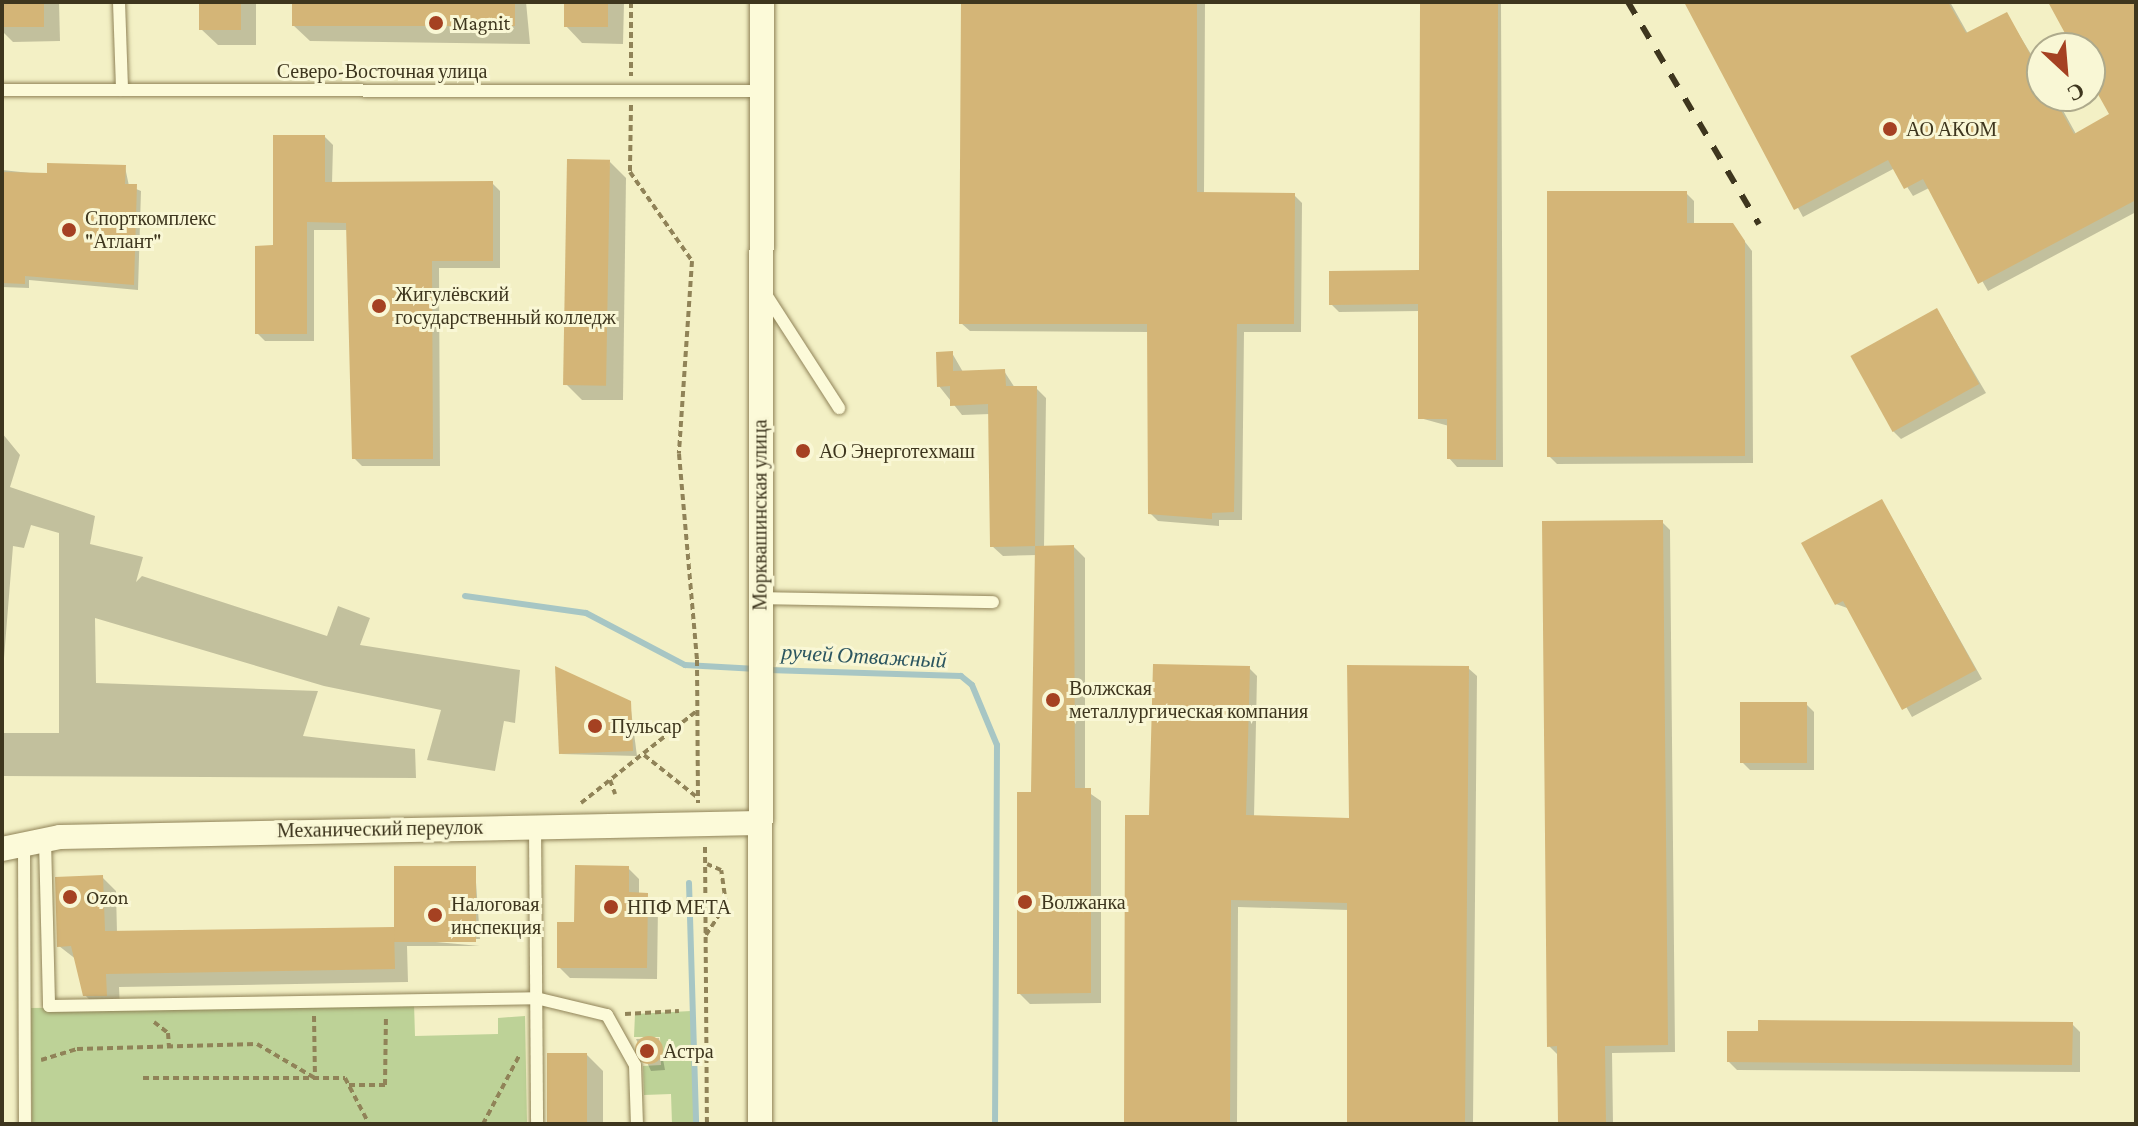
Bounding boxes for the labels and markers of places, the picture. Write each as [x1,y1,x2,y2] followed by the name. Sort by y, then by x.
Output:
[452,11,510,35] place label: Magnit
[427,14,445,32] marker: Magnit
[1906,117,1997,141] place label: АО АКОМ
[1881,120,1899,138] marker: АО АКОМ
[85,206,216,253] place label: Спорткомплекс "Атлант"
[60,221,78,239] marker: Спорткомплекс "Атлант"
[395,282,616,329] place label: Жигулёвский государственный колледж
[370,297,388,315] marker: Жигулёвский государственный колледж
[819,439,975,463] place label: АО Энерготехмаш
[794,442,812,460] marker: АО Энерготехмаш
[1069,676,1308,723] place label: Волжская металлургическая компания
[1044,691,1062,709] marker: Волжская металлургическая компания
[611,714,682,738] place label: Пульсар
[586,717,604,735] marker: Пульсар
[86,885,129,909] place label: Ozon
[61,888,79,906] marker: Ozon
[1041,890,1126,914] place label: Волжанка
[451,892,541,939] place label: Налоговая инспекция
[1016,893,1034,911] marker: Волжанка
[627,895,731,919] place label: НПФ МЕТА
[602,898,620,916] marker: НПФ МЕТА
[426,906,444,924] marker: Налоговая инспекция
[663,1039,714,1063] place label: Астра
[638,1042,656,1060] marker: Астра

